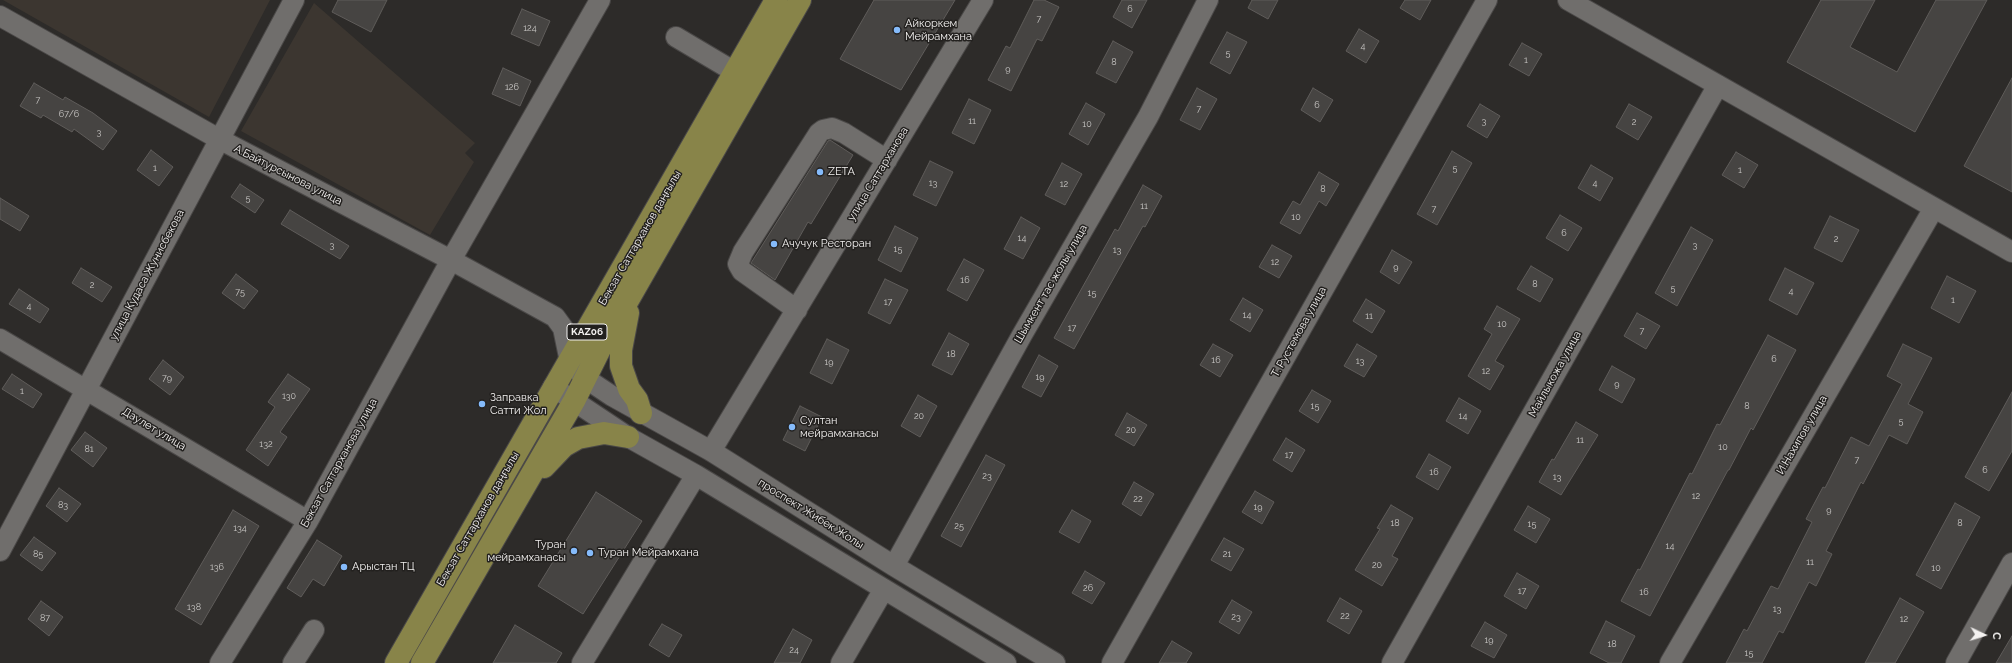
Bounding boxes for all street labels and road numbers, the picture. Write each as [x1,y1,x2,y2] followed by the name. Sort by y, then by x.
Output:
[845,125,911,223] street label: улица Саттарханова
[232,142,344,208] street label: А.Байтурсынова улица
[596,168,684,308] street label: Бекзат Саттарханов даңғылы
[107,207,187,343] street label: улица Кудаса Жунисбекова
[1012,222,1090,346] street label: Шымкент тас жолы улица
[1269,285,1329,379] street label: Т. Рустемова улица
[567,324,607,340] road number: KАZ06
[1526,329,1584,419] street label: Майлыкожа улица
[1774,393,1830,477] street label: И.Нахипов улица
[298,396,380,530] street label: Бекзат Саттарханова улица
[120,405,188,453] street label: Даулет улица
[434,449,522,589] street label: Бекзат Саттарханов даңғылы
[756,476,866,552] street label: проспект Жибек Жолы

